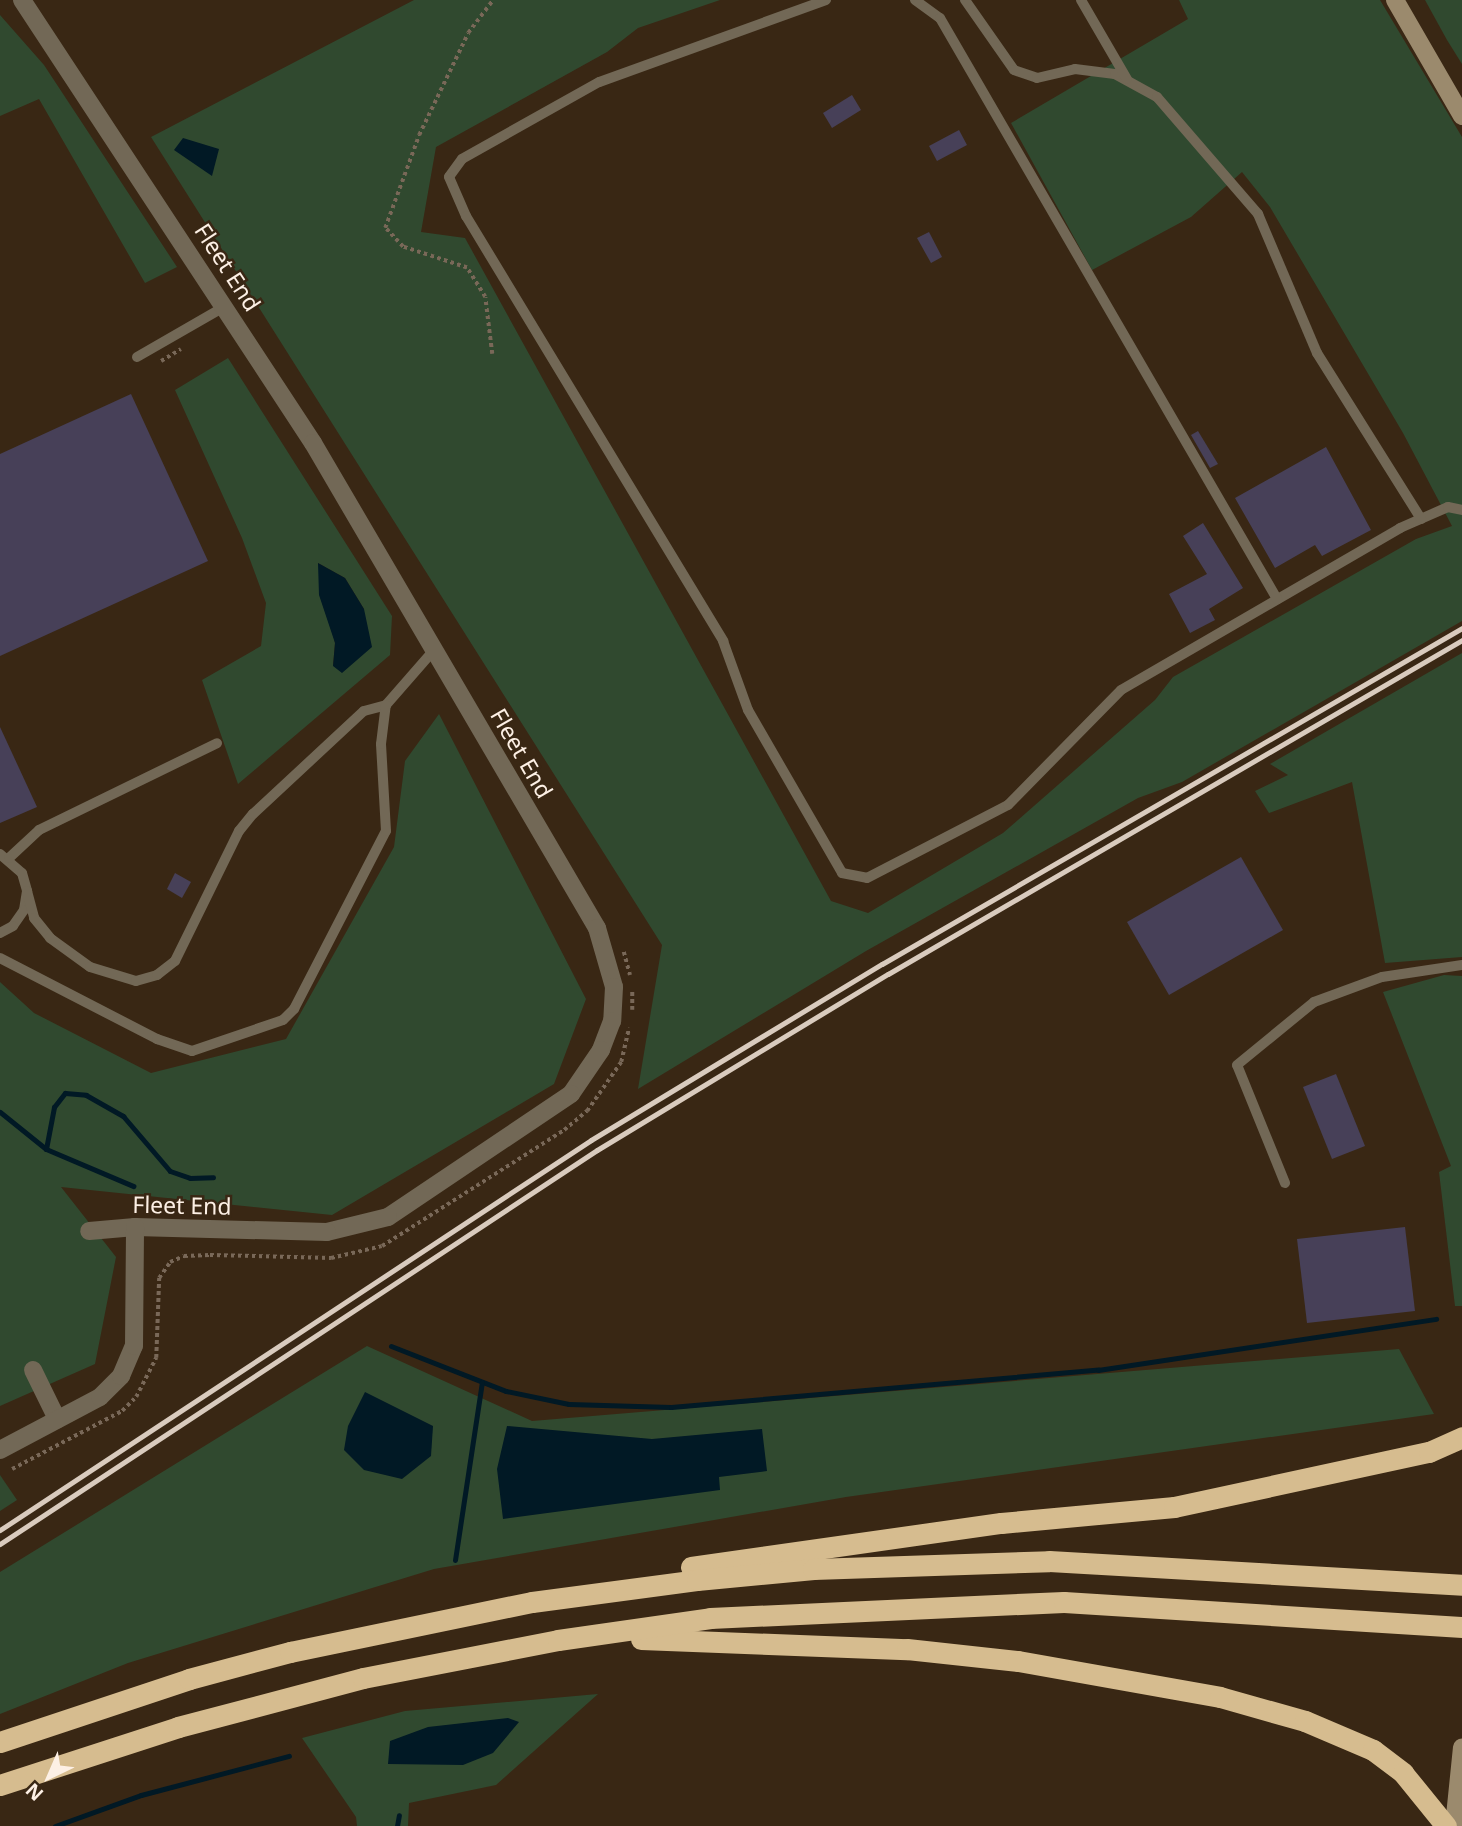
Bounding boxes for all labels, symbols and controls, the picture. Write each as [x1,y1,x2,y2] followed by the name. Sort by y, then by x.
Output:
[189,218,267,316] street label: Fleet End
[485,703,559,803] street label: Fleet End
[132,1190,232,1220] street label: Fleet End
[14,1742,84,1812] north arrow
[20,1777,49,1807] text: N

